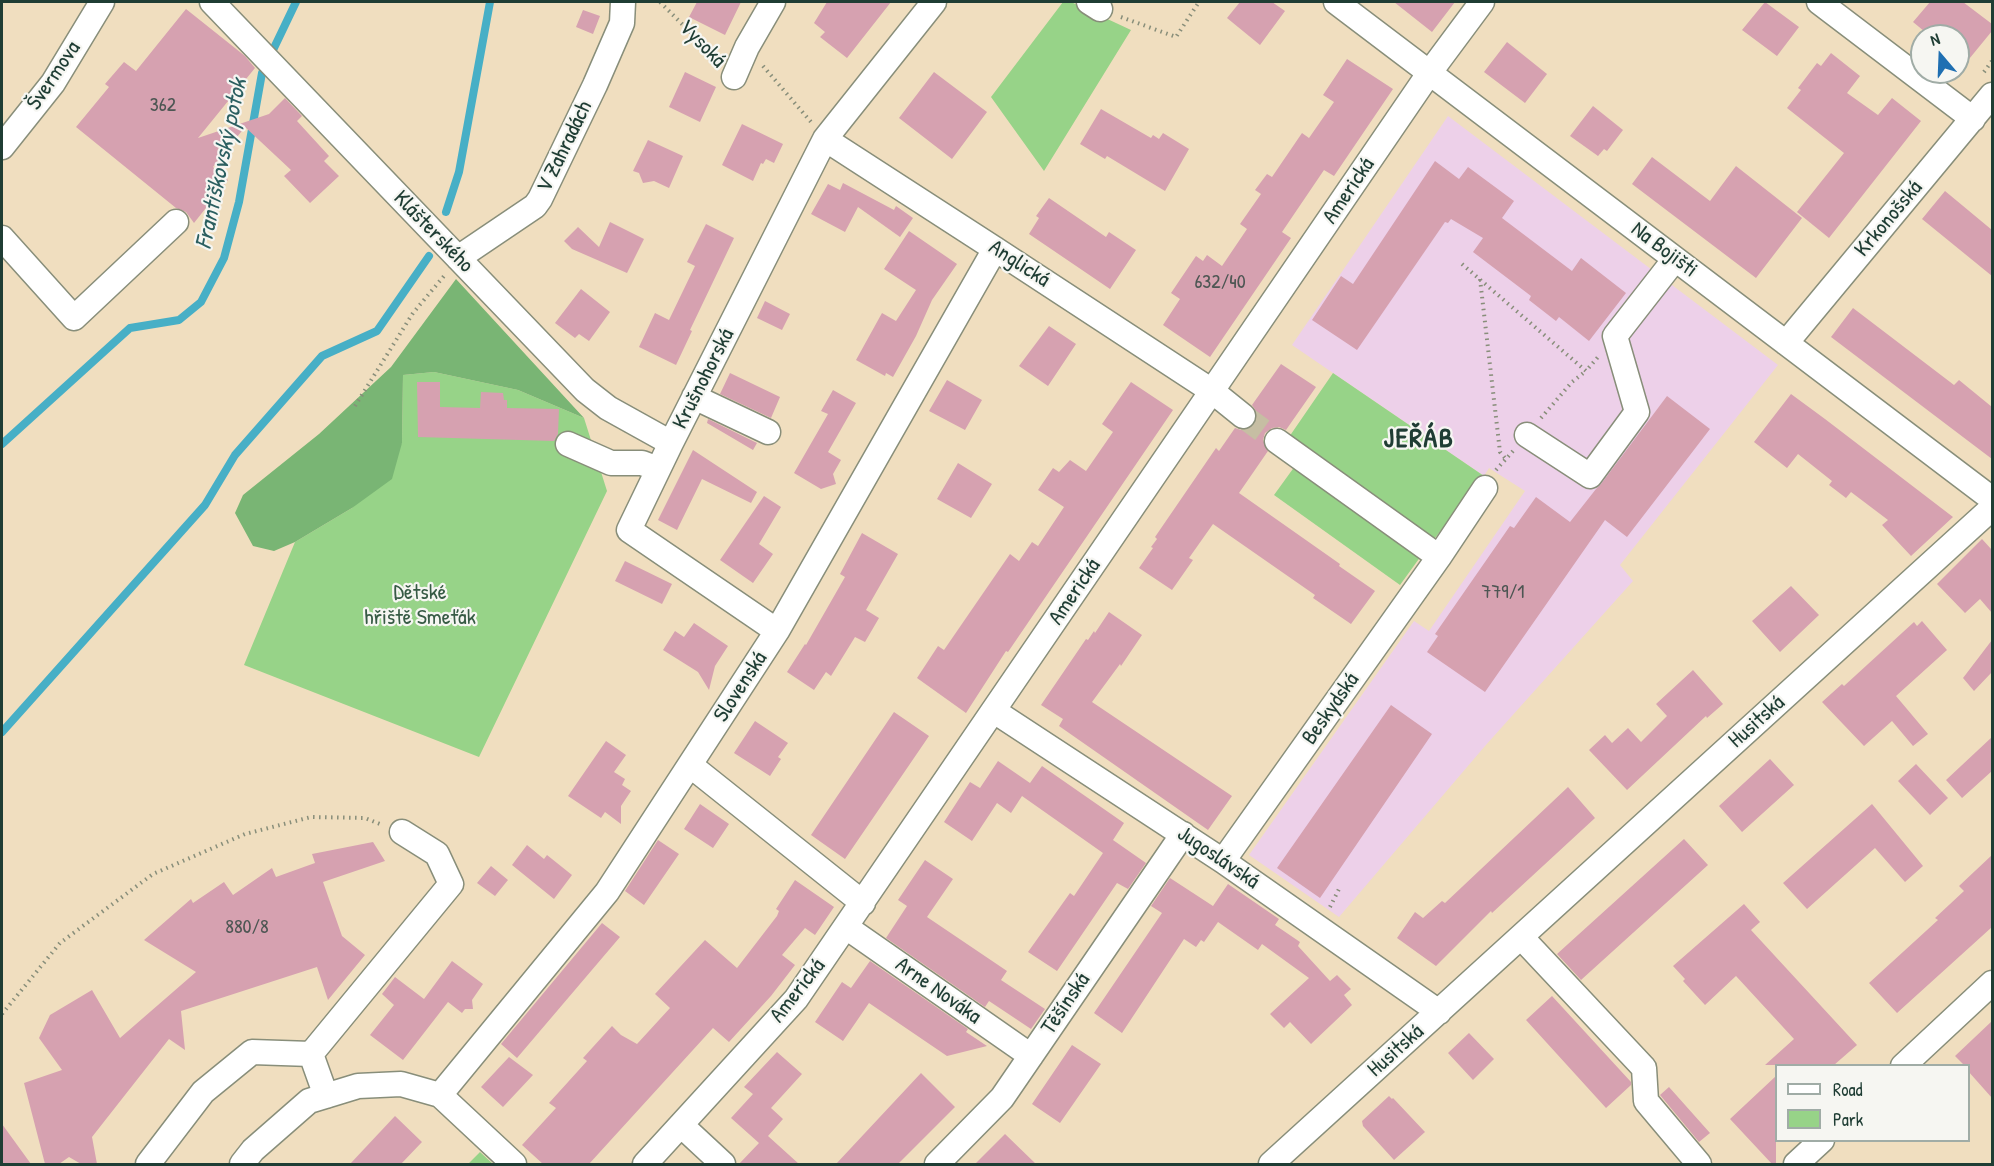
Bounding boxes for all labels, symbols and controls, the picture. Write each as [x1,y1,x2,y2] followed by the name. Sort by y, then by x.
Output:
[673,14,731,74] street label: Vysoká
[1910,24,1970,84] north arrow
[1927,27,1942,51] text: N
[21,37,87,115] street label: Švermova
[190,76,254,252] water label: Františkovský potok
[150,94,176,118] house number: 362
[532,97,598,197] street label: V Zahradách
[1317,153,1381,229] street label: Americká
[1849,175,1929,263] street label: Krkonošská
[387,186,479,278] street label: Klášterského
[1626,216,1702,284] street label: Na Bojišti
[983,235,1055,293] street label: Anglická
[1194,271,1246,295] house number: 632/40
[668,325,740,433] street label: Krušnohorská
[1384,423,1454,457] district label: JEŘÁB
[1043,554,1107,630] street label: Americká
[364,580,476,632] park label: Dětské hřiště Smeťák
[1482,581,1524,605] house number: 779/1
[709,647,773,727] street label: Slovenská
[1297,668,1365,750] street label: Beskydská
[1724,690,1790,754] street label: Husitská
[1172,821,1264,895] street label: Jugoslávská
[225,916,269,940] house number: 880/8
[890,952,986,1030] street label: Arne Nováka
[765,954,831,1028] street label: Americká
[1036,968,1096,1040] street label: Těšínská
[1363,1019,1429,1083] street label: Husitská
[1775,1064,1970,1142] legend
[1833,1077,1863,1102] text: Road
[1833,1107,1863,1132] text: Park

